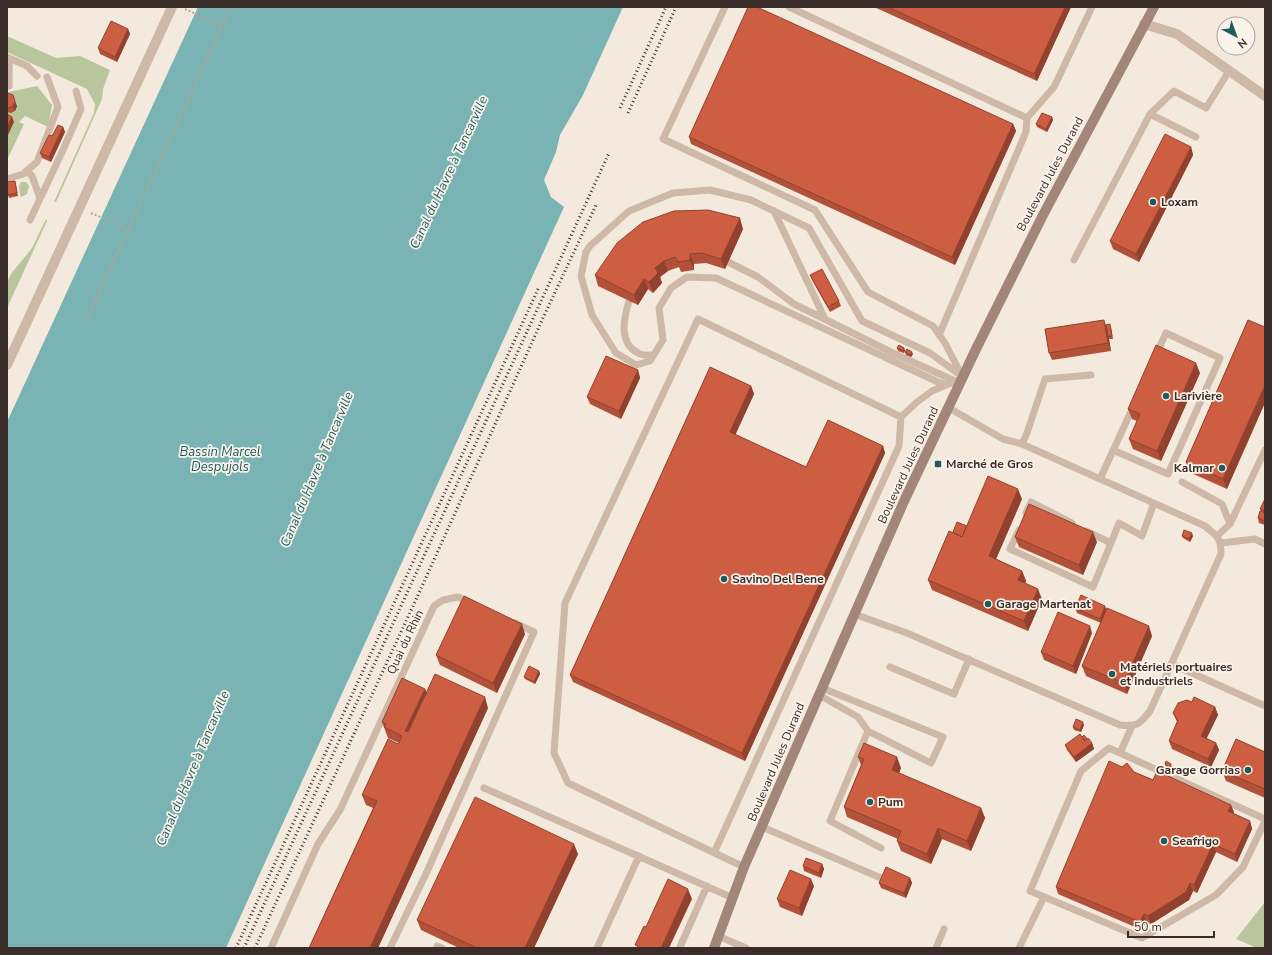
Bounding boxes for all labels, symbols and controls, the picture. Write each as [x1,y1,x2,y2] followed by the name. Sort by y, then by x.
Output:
[1216,16,1256,56] north arrow
[1234,35,1250,52] text: N
[405,93,492,252] water label: Canal du Havre à Tancarville
[1013,114,1087,234] street label: Boulevard Jules Durand
[1161,194,1198,210] place label: Loxam
[1148,197,1158,207] marker: Loxam
[1174,388,1223,404] place label: Larivière
[276,389,358,550] water label: Canal du Havre à Tancarville
[1161,391,1171,401] marker: Larivière
[874,404,942,526] street label: Boulevard Jules Durand
[179,443,261,476] water label: Bassin Marcel Despujols
[946,456,1033,472] place label: Marché de Gros
[933,459,943,469] marker: Marché de Gros
[1174,460,1214,476] place label: Kalmar
[1217,463,1227,473] marker: Kalmar
[732,571,824,587] place label: Savino Del Bene
[719,574,729,584] marker: Savino Del Bene
[996,596,1091,612] place label: Garage Martenat
[983,599,993,609] marker: Garage Martenat
[383,607,427,677] street label: Quai du Rhin
[1120,659,1233,689] place label: Matériels portuaires et industriels
[1107,669,1117,679] marker: Matériels portuaires et industriels
[152,688,234,849] water label: Canal du Havre à Tancarville
[744,700,808,824] street label: Boulevard Jules Durand
[1156,762,1240,778] place label: Garage Gorrias
[1243,765,1253,775] marker: Garage Gorrias
[878,794,903,810] place label: Pum
[865,797,875,807] marker: Pum
[1172,833,1219,849] place label: Seafrigo
[1159,836,1169,846] marker: Seafrigo
[1128,913,1214,939] scale bar
[1134,919,1162,935] text: 50 m

